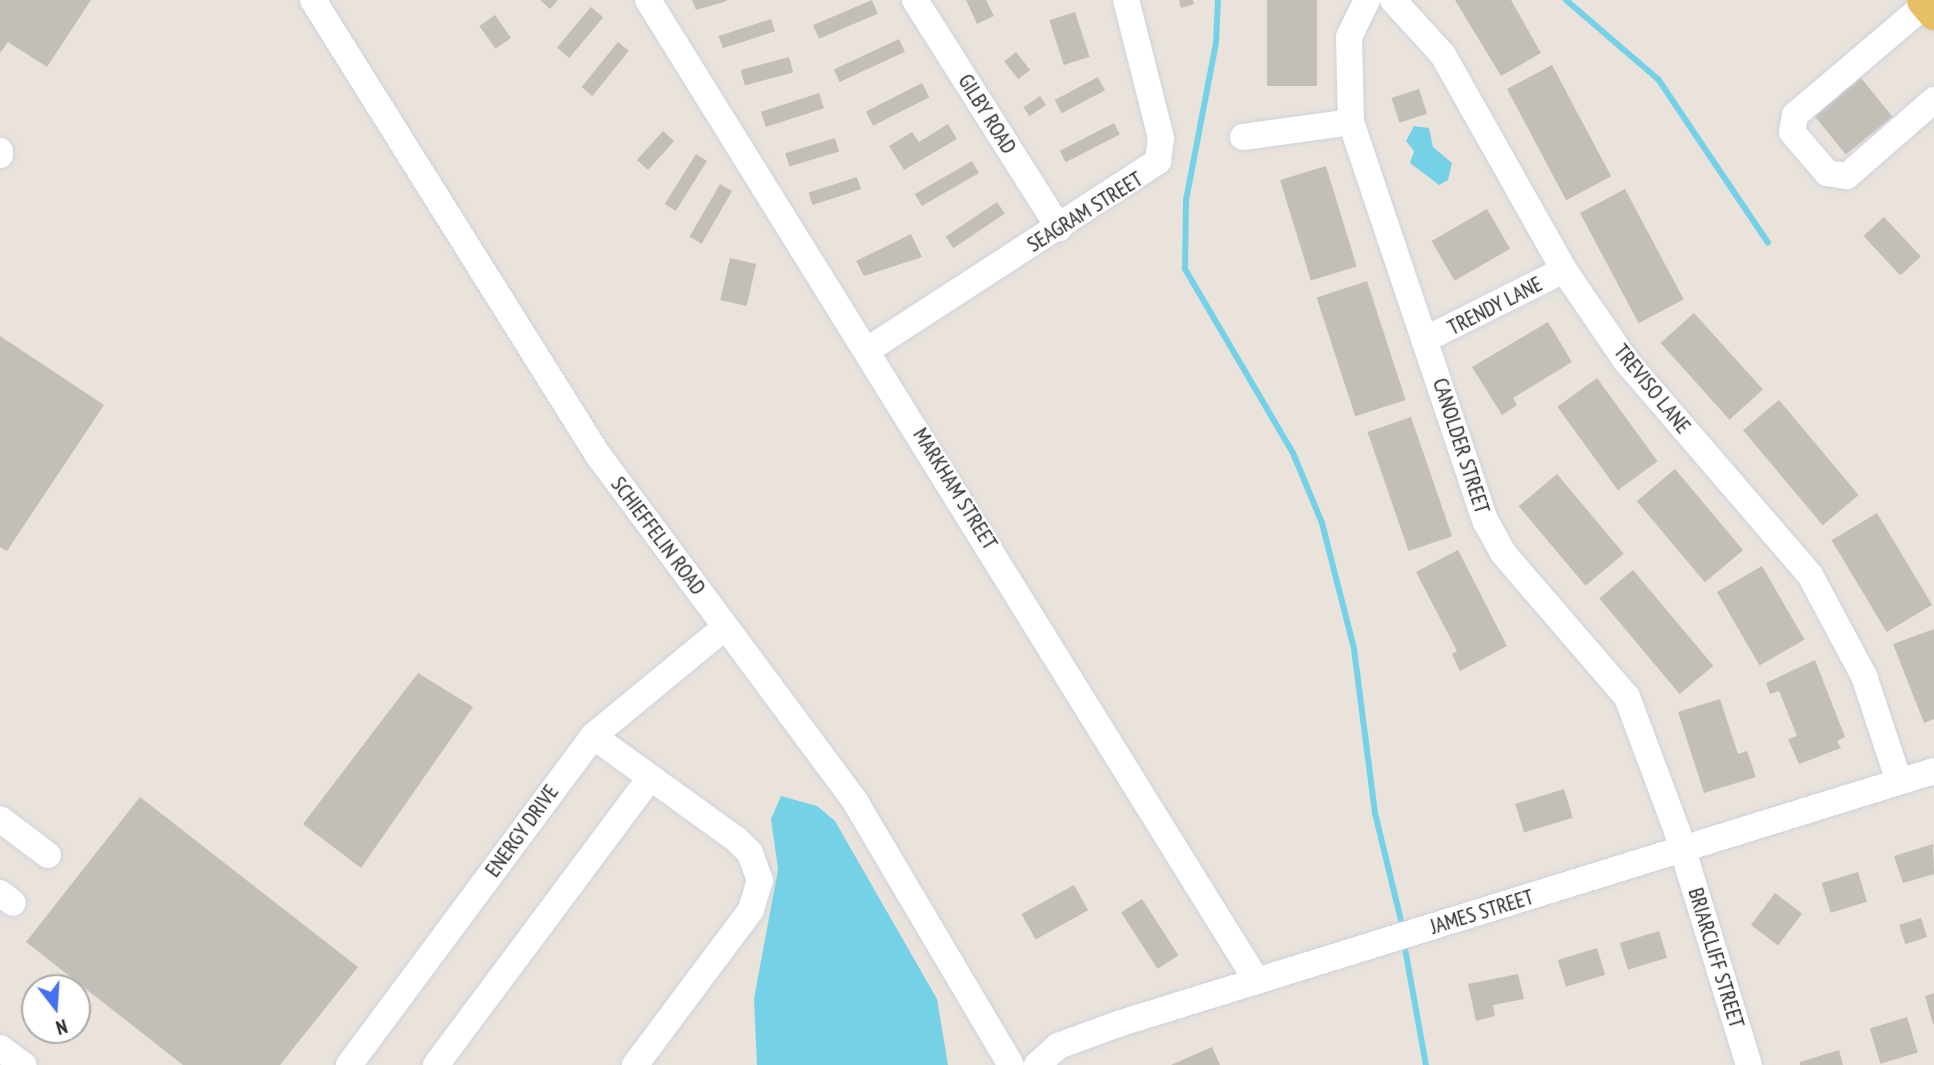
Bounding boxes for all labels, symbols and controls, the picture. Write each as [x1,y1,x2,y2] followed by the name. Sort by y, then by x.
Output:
[953,69,1021,159] street label: GILBY ROAD
[1023,167,1147,257] street label: SEAGRAM STREET
[1443,271,1547,341] street label: TRENDY LANE
[1608,339,1696,439] street label: TREVISO LANE
[1427,375,1495,517] street label: CANOLDER STREET
[908,424,1002,554] street label: MARKHAM STREET
[606,472,710,600] street label: SCHIEFFELIN ROAD
[480,780,564,882] street label: ENERGY DRIVE
[1427,884,1537,940] street label: JAMES STREET
[1683,885,1749,1031] street label: BRIARCLIFF STREET
[21,974,91,1044] north arrow
[53,1014,70,1040] text: N

